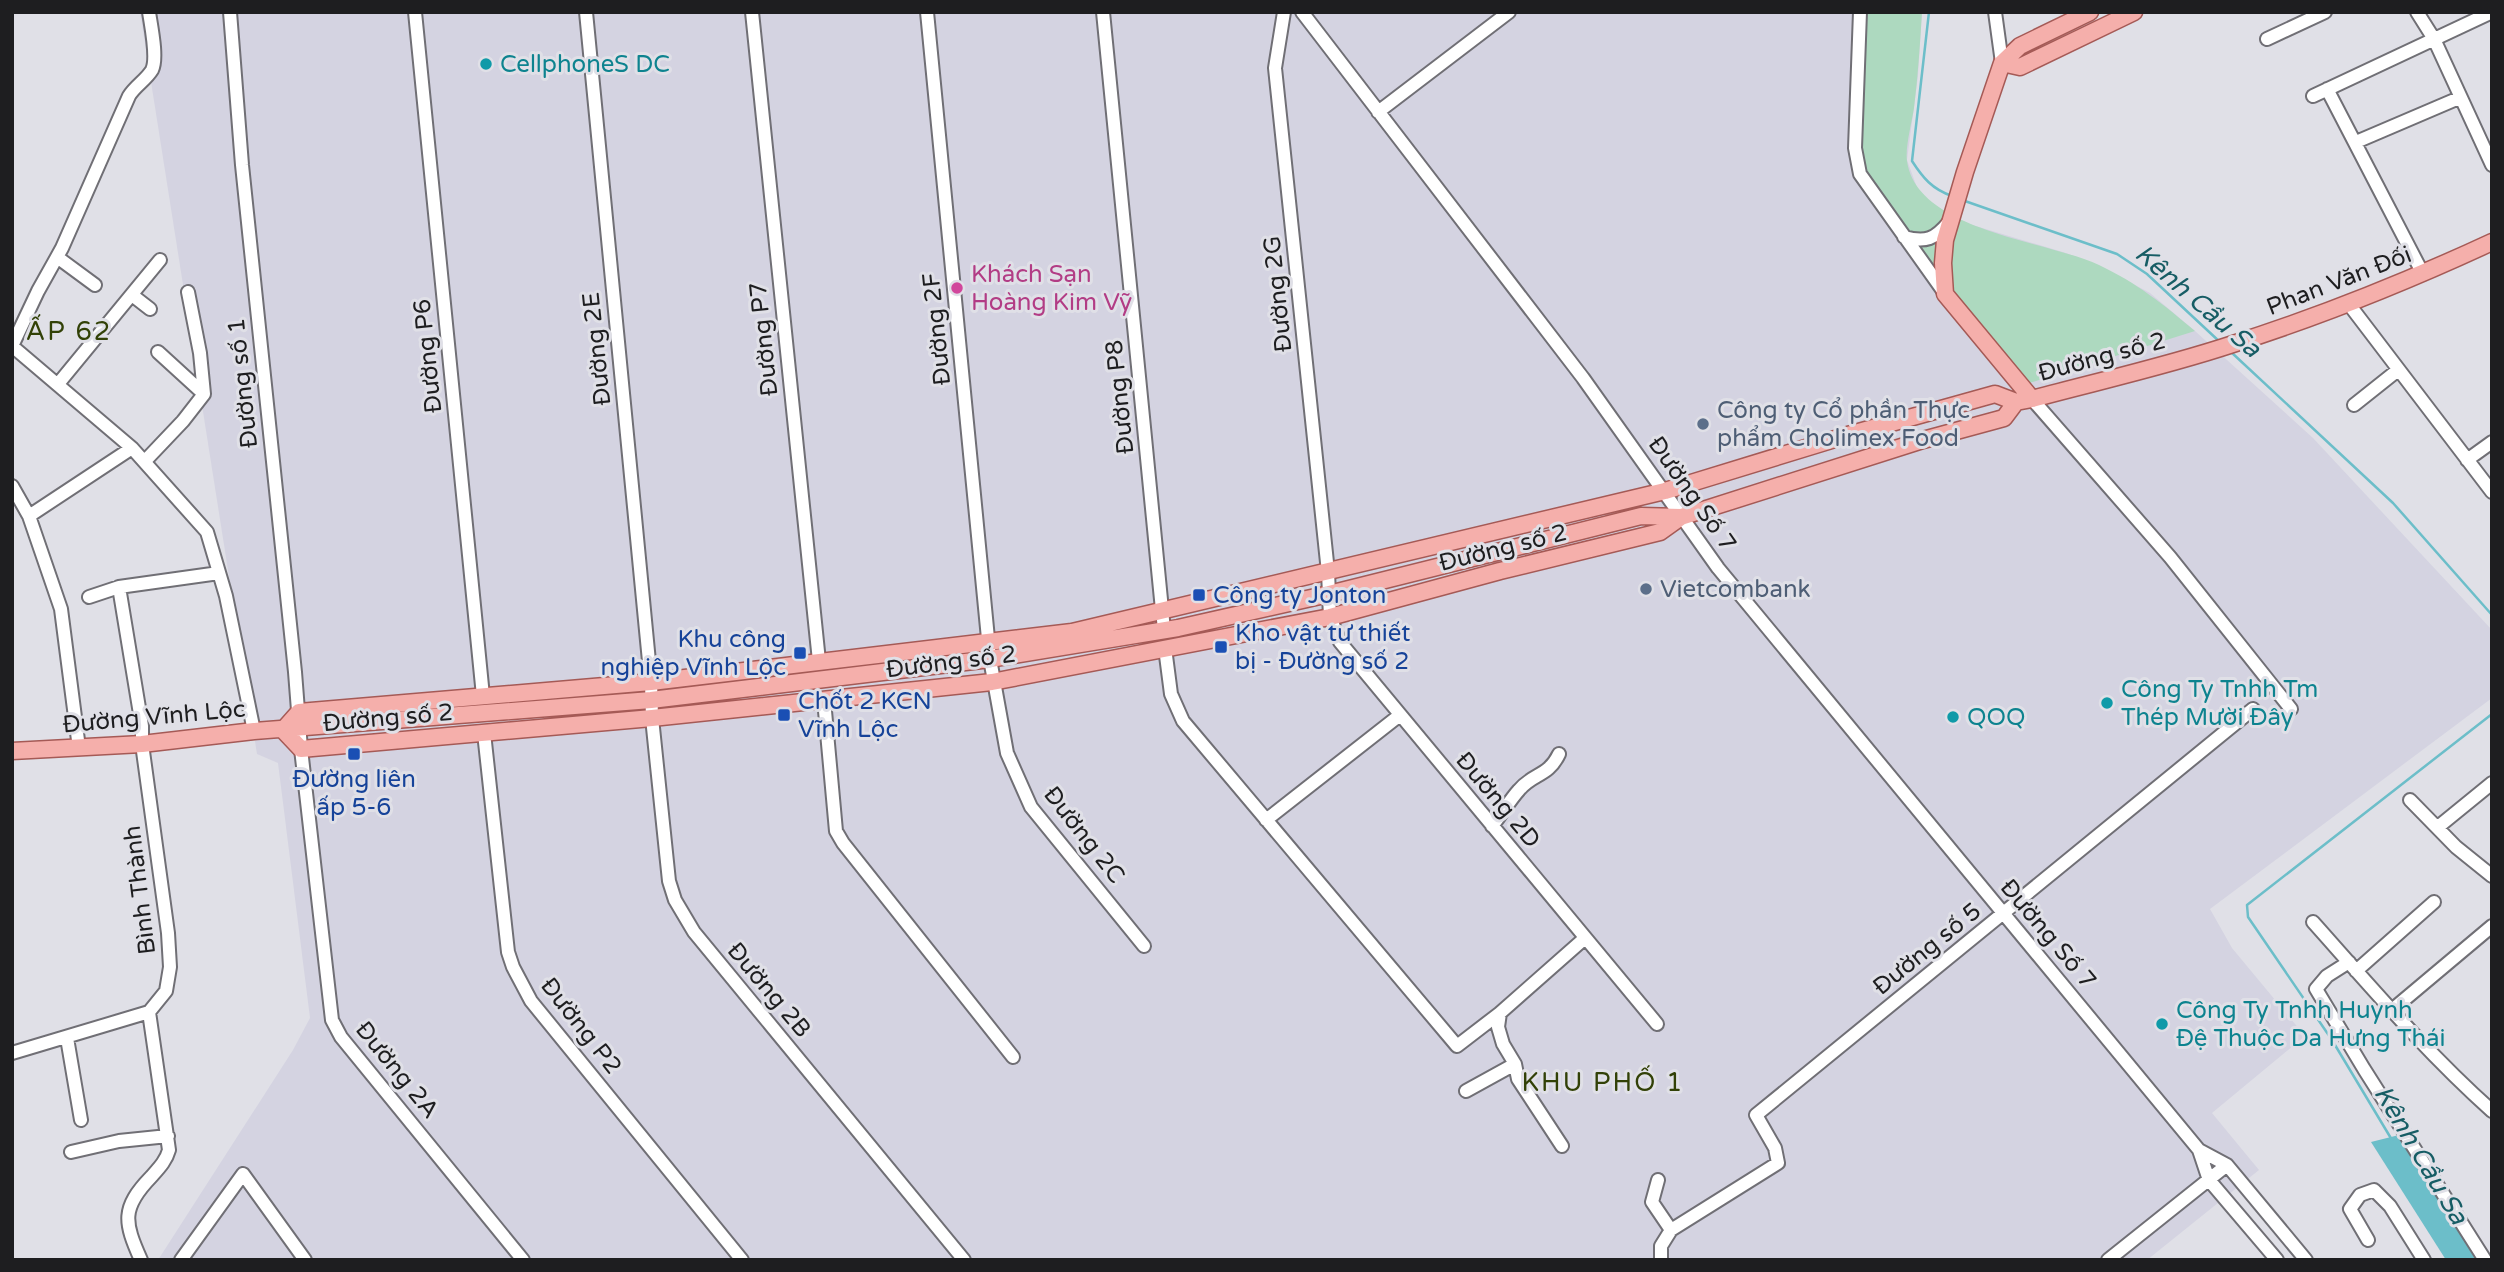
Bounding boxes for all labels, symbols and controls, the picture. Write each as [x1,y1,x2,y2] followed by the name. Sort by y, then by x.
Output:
[500,50,670,79] place label: CellphoneS DC
[478,56,494,72] marker: CellphoneS DC
[1257,234,1299,354] street label: Đường 2G
[2129,238,2268,365] water label: Kênh Cầu Sa
[2262,240,2416,322] street label: Phan Văn Đối
[971,260,1132,317] place label: Khách Sạn Hoàng Kim Vỹ
[917,271,957,387] street label: Đường 2F
[744,280,784,398] street label: Đường P7
[949,280,965,296] marker: Khách Sạn Hoàng Kim Vỹ
[577,291,617,407] street label: Đường 2E
[408,297,448,415] street label: Đường P6
[26,314,112,347] district label: ẤP 62
[222,316,264,450] street label: Đường số 1
[2035,326,2169,388] street label: Đường số 2
[1100,338,1140,456] street label: Đường P8
[1717,396,1970,453] place label: Công ty Cổ phần Thực phẩm Cholimex Food
[1695,416,1711,432] marker: Công ty Cổ phần Thực phẩm Cholimex Food
[1642,431,1742,557] street label: Đường Số 7
[1436,518,1570,578] street label: Đường số 2
[1660,575,1811,604] place label: Vietcombank
[1213,581,1386,610] place label: Công ty Jonton
[1638,581,1654,597] marker: Vietcombank
[1191,587,1207,603] marker: Công ty Jonton
[1235,619,1411,676] place label: Kho vật tư thiết bị - Đường số 2
[601,625,786,682] place label: Khu công nghiệp Vĩnh Lộc
[1213,639,1229,655] marker: Kho vật tư thiết bị - Đường số 2
[884,640,1018,684] street label: Đường số 2
[792,645,808,661] marker: Khu công nghiệp Vĩnh Lộc
[2121,675,2318,732] place label: Công Ty Tnhh Tm Thép Mười Đây
[798,687,932,744] place label: Chốt 2 KCN Vĩnh Lộc
[61,695,247,739] street label: Đường Vĩnh Lộc
[2099,695,2115,711] marker: Công Ty Tnhh Tm Thép Mười Đây
[322,698,454,738] street label: Đường số 2
[1967,703,2025,732] place label: QOQ
[776,707,792,723] marker: Chốt 2 KCN Vĩnh Lộc
[1945,709,1961,725] marker: QOQ
[346,746,362,762] marker: Đường liên ấp 5-6
[1449,746,1547,854] street label: Đường 2D
[292,765,416,822] place label: Đường liên ấp 5-6
[1037,781,1131,889] street label: Đường 2C
[118,824,162,956] street label: Bình Thành
[1994,873,2102,995] street label: Đường Số 7
[1867,897,1987,1001] street label: Đường số 5
[721,937,817,1043] street label: Đường 2B
[534,972,628,1080] street label: Đường P2
[2176,996,2445,1053] place label: Công Ty Tnhh Huynh Đệ Thuộc Da Hưng Thái
[349,1016,445,1124] street label: Đường 2A
[2154,1016,2170,1032] marker: Công Ty Tnhh Huynh Đệ Thuộc Da Hưng Thái
[1522,1065,1684,1098] district label: KHU PHỐ 1
[2367,1080,2475,1231] water label: Kênh Cầu Sa

